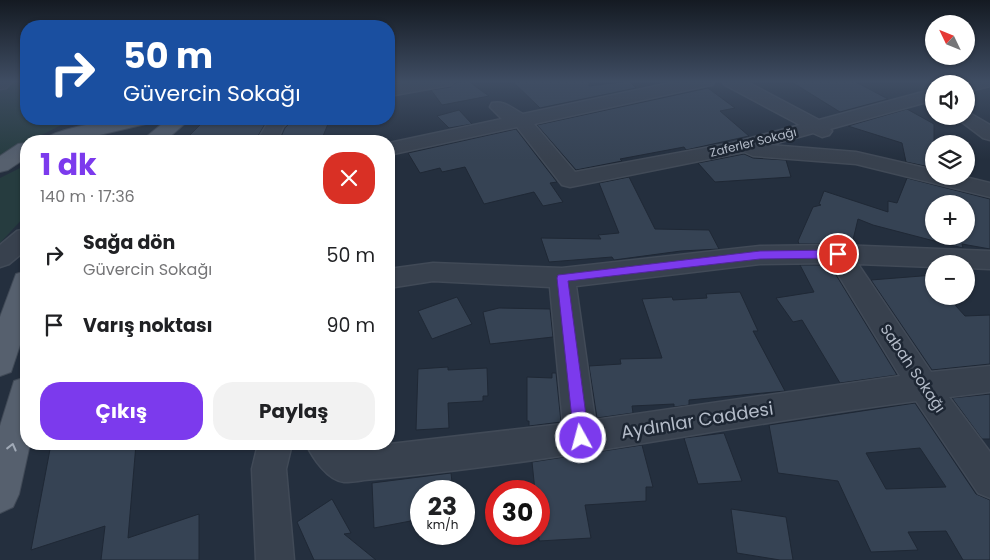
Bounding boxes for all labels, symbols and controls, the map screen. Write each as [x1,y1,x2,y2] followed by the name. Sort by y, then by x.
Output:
[925,15,975,65] north arrow
[925,15,975,305] map controls
[123,31,213,80] text: 50 m
[40,40,105,105] icon: right
[925,75,975,125] button: sound
[123,78,301,109] text: Güvercin Sokağı
[708,123,798,161] street label: Zaferler Sokağı
[925,135,975,185] button: layers
[40,143,97,186] text: 1 dk
[323,152,375,204] button: close
[40,185,135,208] text: 140 m · 17:36
[925,195,975,245] button: +
[83,229,175,256] text: Sağa dön
[817,233,859,275] pin
[824,240,852,268] icon: arrive
[40,241,68,269] icon: right
[326,242,375,269] text: 50 m
[925,255,975,305] button: −
[83,258,212,281] text: Güvercin Sokağı
[40,311,68,339] icon: arrive
[83,312,213,339] text: Varış noktası
[326,312,375,339] text: 90 m
[876,319,950,417] street label: Sabah Sokağı
[40,382,203,440] button: Çıkış
[213,382,375,440] button: Paylaş
[619,396,775,444] street label: Aydınlar Caddesi
[554,411,606,463] position arrow
[6,443,17,452] one-way arrow
[485,480,550,545] speed limit sign: 30
[428,489,457,524] text: 23
[427,516,458,533] text: km/h

